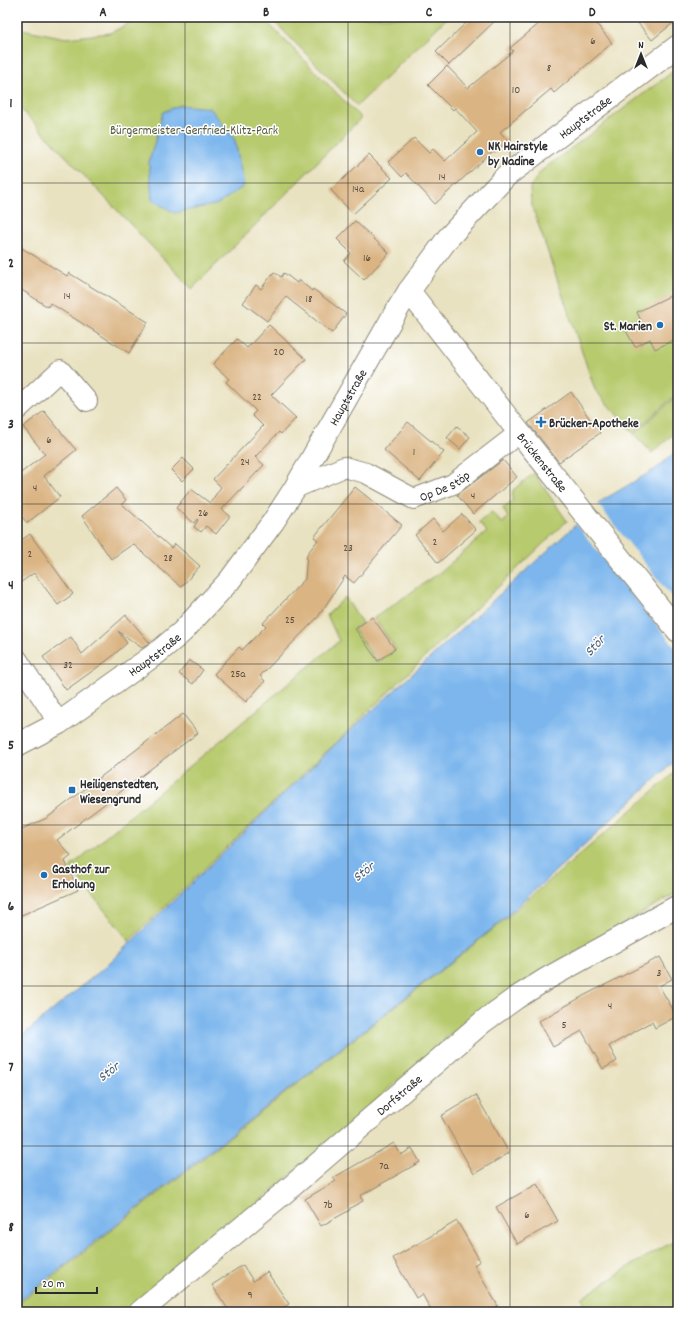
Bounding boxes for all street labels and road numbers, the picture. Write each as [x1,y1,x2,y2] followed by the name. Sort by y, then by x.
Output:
[556,92,617,145] street label: Hauptstraße
[326,366,373,430] street label: Hauptstraße
[511,429,571,498] street label: Brückenstraße
[417,467,475,508] street label: Op De Stöp
[125,629,187,683] street label: Hauptstraße
[373,1071,428,1121] street label: Dorfstraße

